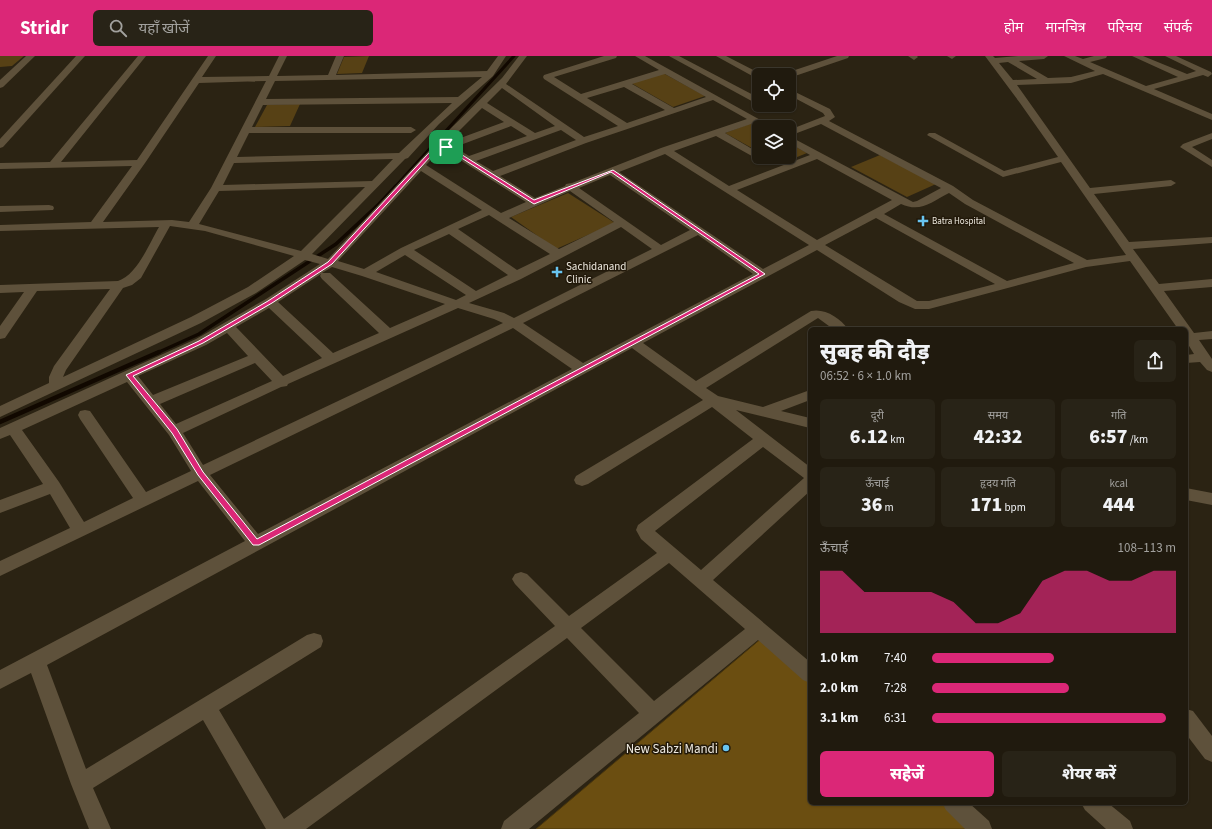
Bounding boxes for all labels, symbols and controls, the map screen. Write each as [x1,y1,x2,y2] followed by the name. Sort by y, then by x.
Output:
[93,10,373,46] search box
[20,15,69,42] text: Stridr
[107,17,129,39] icon: search
[139,18,189,39] text: यहाँ खोजें
[1004,18,1023,38] text: होम
[1045,18,1086,38] text: मानचित्र
[1108,18,1142,38] text: परिचय
[1164,18,1192,38] text: संपर्क
[752,68,796,164] map controls
[752,68,796,112] button: locate
[752,120,796,164] button: layers
[429,130,463,164] pin
[435,136,457,158] icon: arrive
[917,215,929,227] marker: Batra Hospital
[932,215,985,228] place label: Batra Hospital
[566,259,626,287] place label: Sachidanand Clinic
[551,266,563,278] marker: Sachidanand Clinic
[820,336,929,368] text: सुबह की दौड़
[1134,340,1176,382] button: share
[820,367,912,385] text: 06:52 · 6 × 1.0 km
[871,408,884,423] text: दूरी
[988,408,1008,423] text: समय
[1111,408,1126,423] text: गति
[850,423,888,451] text: 6.12
[974,423,1022,451] text: 42:32
[1089,423,1127,451] text: 6:57
[888,432,905,447] text: km
[1127,432,1148,447] text: /km
[865,476,889,491] text: ऊँचाई
[980,476,1016,491] text: हृदय गति
[1109,476,1128,491] text: kcal
[861,491,882,519] text: 36
[970,491,1002,519] text: 171
[1103,491,1135,519] text: 444
[882,500,894,515] text: m
[1002,500,1026,515] text: bpm
[820,539,848,557] text: ऊँचाई
[1118,539,1176,557] text: 108–113 m
[820,649,859,667] text: 1.0 km
[884,649,907,667] text: 7:40
[820,679,859,697] text: 2.0 km
[884,679,907,697] text: 7:28
[820,709,859,727] text: 3.1 km
[884,709,907,727] text: 6:31
[626,740,718,758] place label: New Sabzi Mandi
[721,743,731,753] marker: New Sabzi Mandi
[820,751,994,797] button: सहेजें
[1002,751,1176,797] button: शेयर करें

